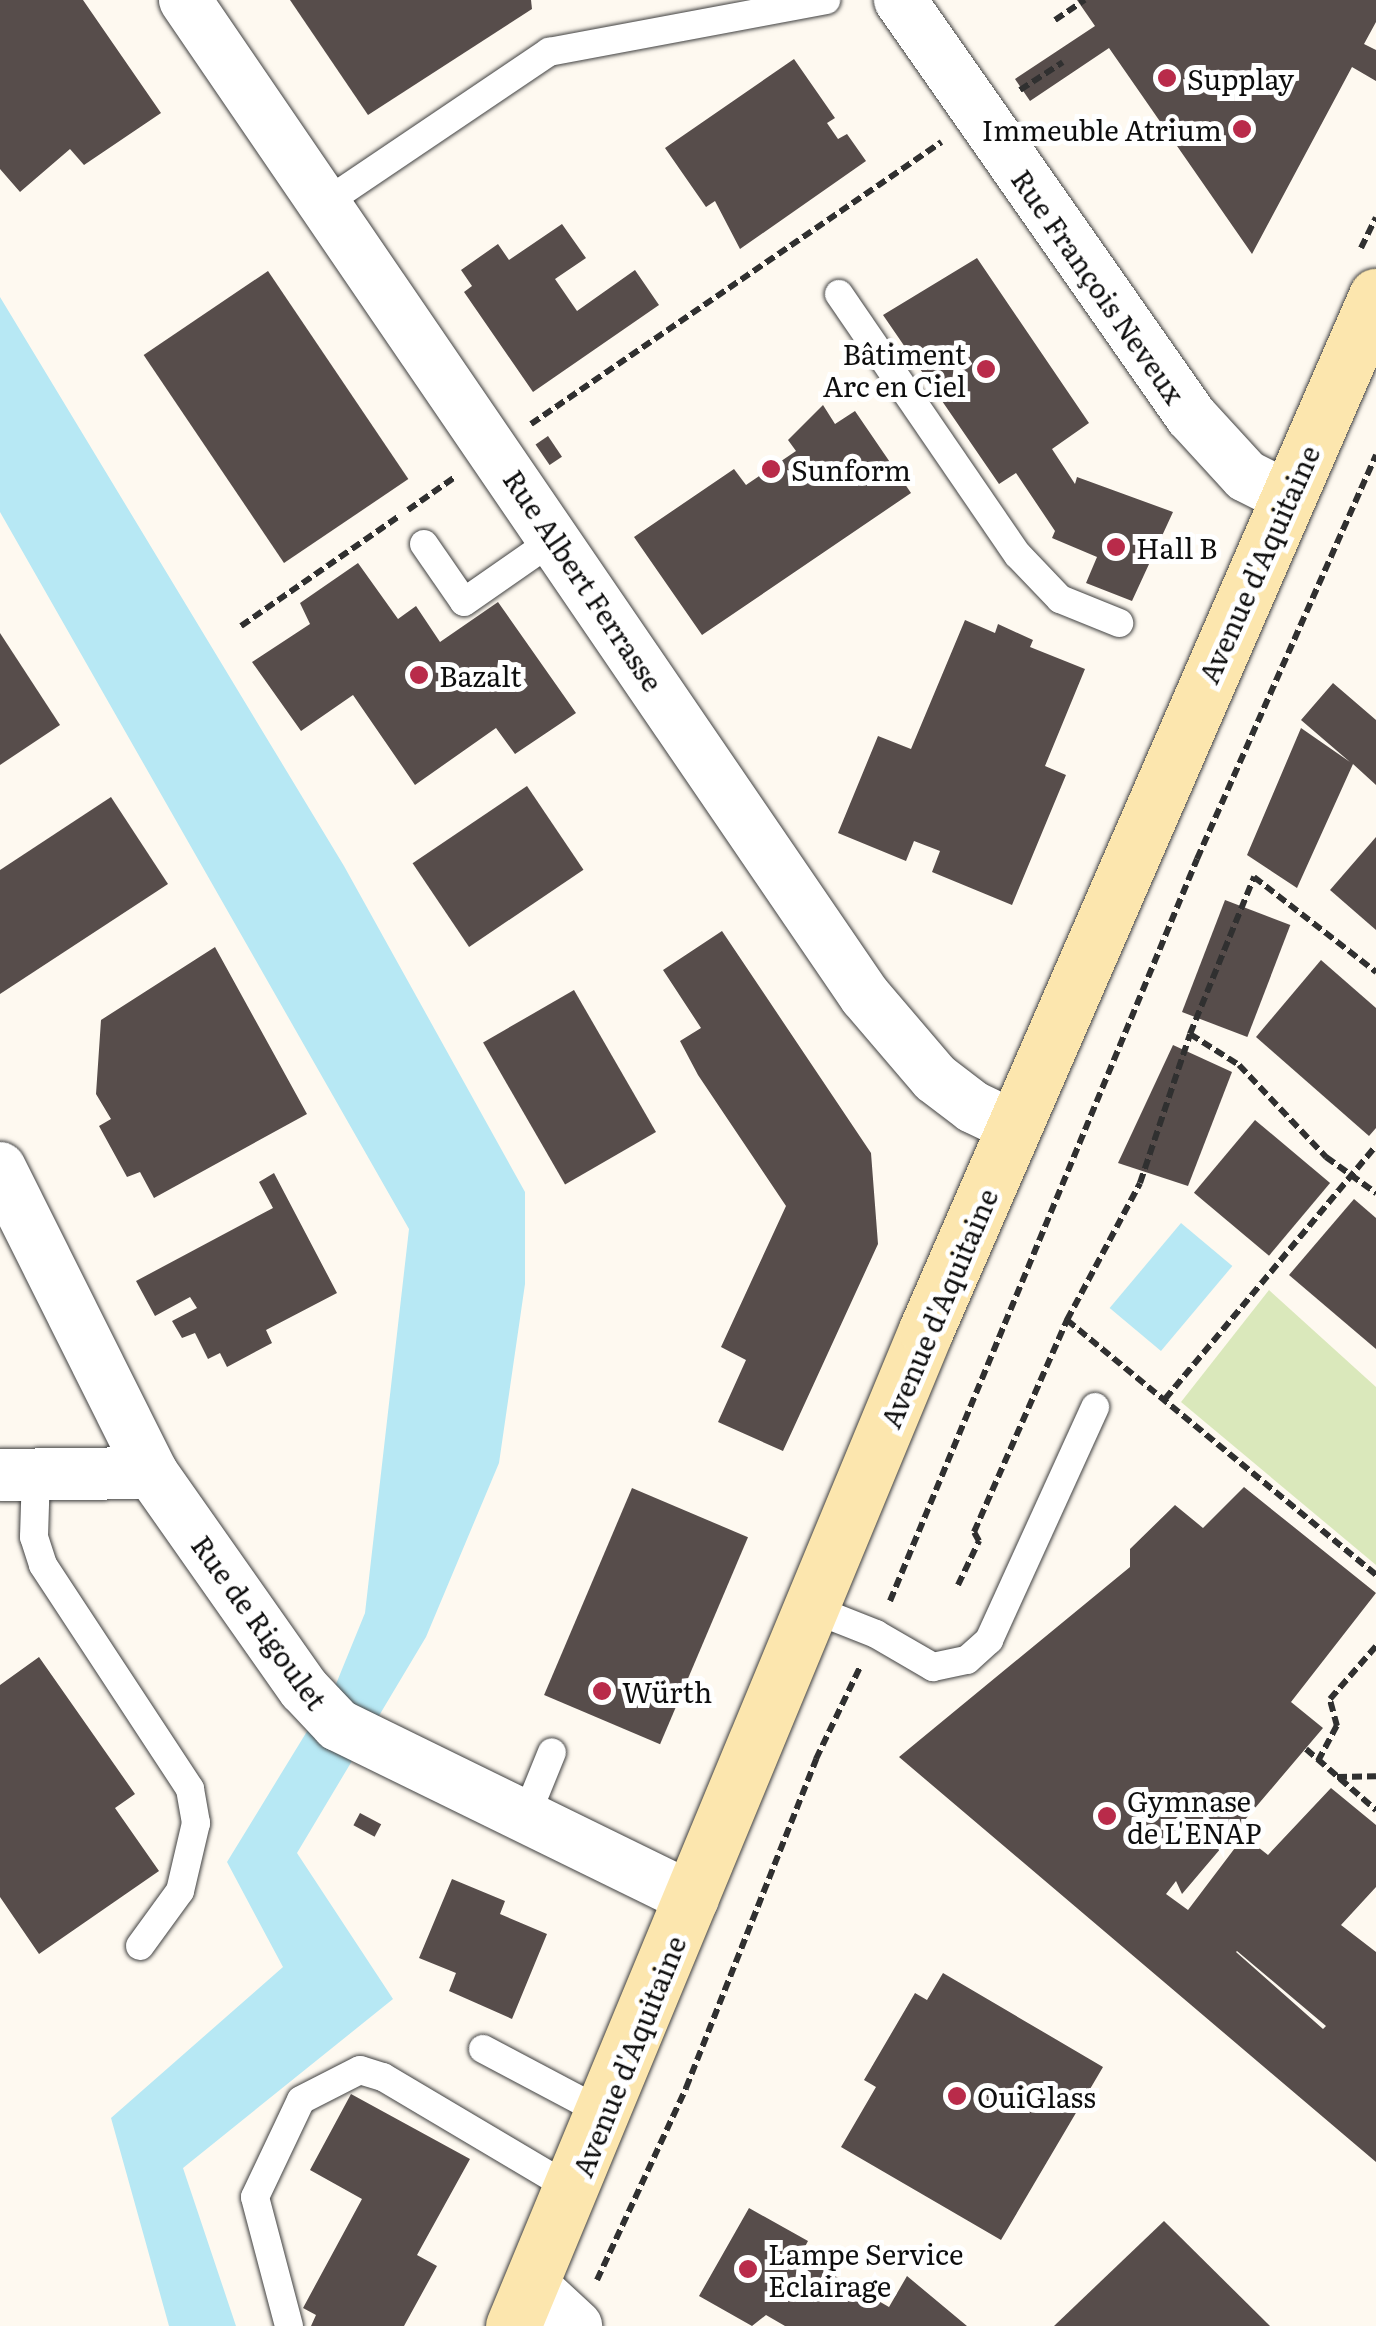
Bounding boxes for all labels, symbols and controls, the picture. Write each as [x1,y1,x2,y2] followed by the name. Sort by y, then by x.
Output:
[1187,61,1294,95] place label: Supplay
[1156,67,1178,89] marker: Supplay
[982,112,1222,146] place label: Immeuble Atrium
[1231,118,1253,140] marker: Immeuble Atrium
[1006,163,1192,409] street label: Rue François Neveux
[823,336,966,402] place label: Bâtiment Arc en Ciel
[975,358,997,380] marker: Bâtiment Arc en Ciel
[1190,440,1326,688] street label: Avenue d'Aquitaine
[791,452,911,486] place label: Sunform
[760,458,782,480] marker: Sunform
[497,463,671,697] street label: Rue Albert Ferrasse
[1136,530,1217,564] place label: Hall B
[1105,536,1127,558] marker: Hall B
[439,658,522,692] place label: Bazalt
[408,664,430,686] marker: Bazalt
[872,1183,1004,1433] street label: Avenue d'Aquitaine
[186,1528,334,1716] street label: Rue de Rigoulet
[622,1674,712,1708] place label: Würth
[591,1680,613,1702] marker: Würth
[1127,1783,1261,1849] place label: Gymnase de L'ENAP
[1096,1805,1118,1827] marker: Gymnase de L'ENAP
[564,1931,692,2181] street label: Avenue d'Aquitaine
[977,2079,1096,2113] place label: OuiGlass
[946,2085,968,2107] marker: OuiGlass
[768,2236,963,2302] place label: Lampe Service Eclairage
[737,2258,759,2280] marker: Lampe Service Eclairage

